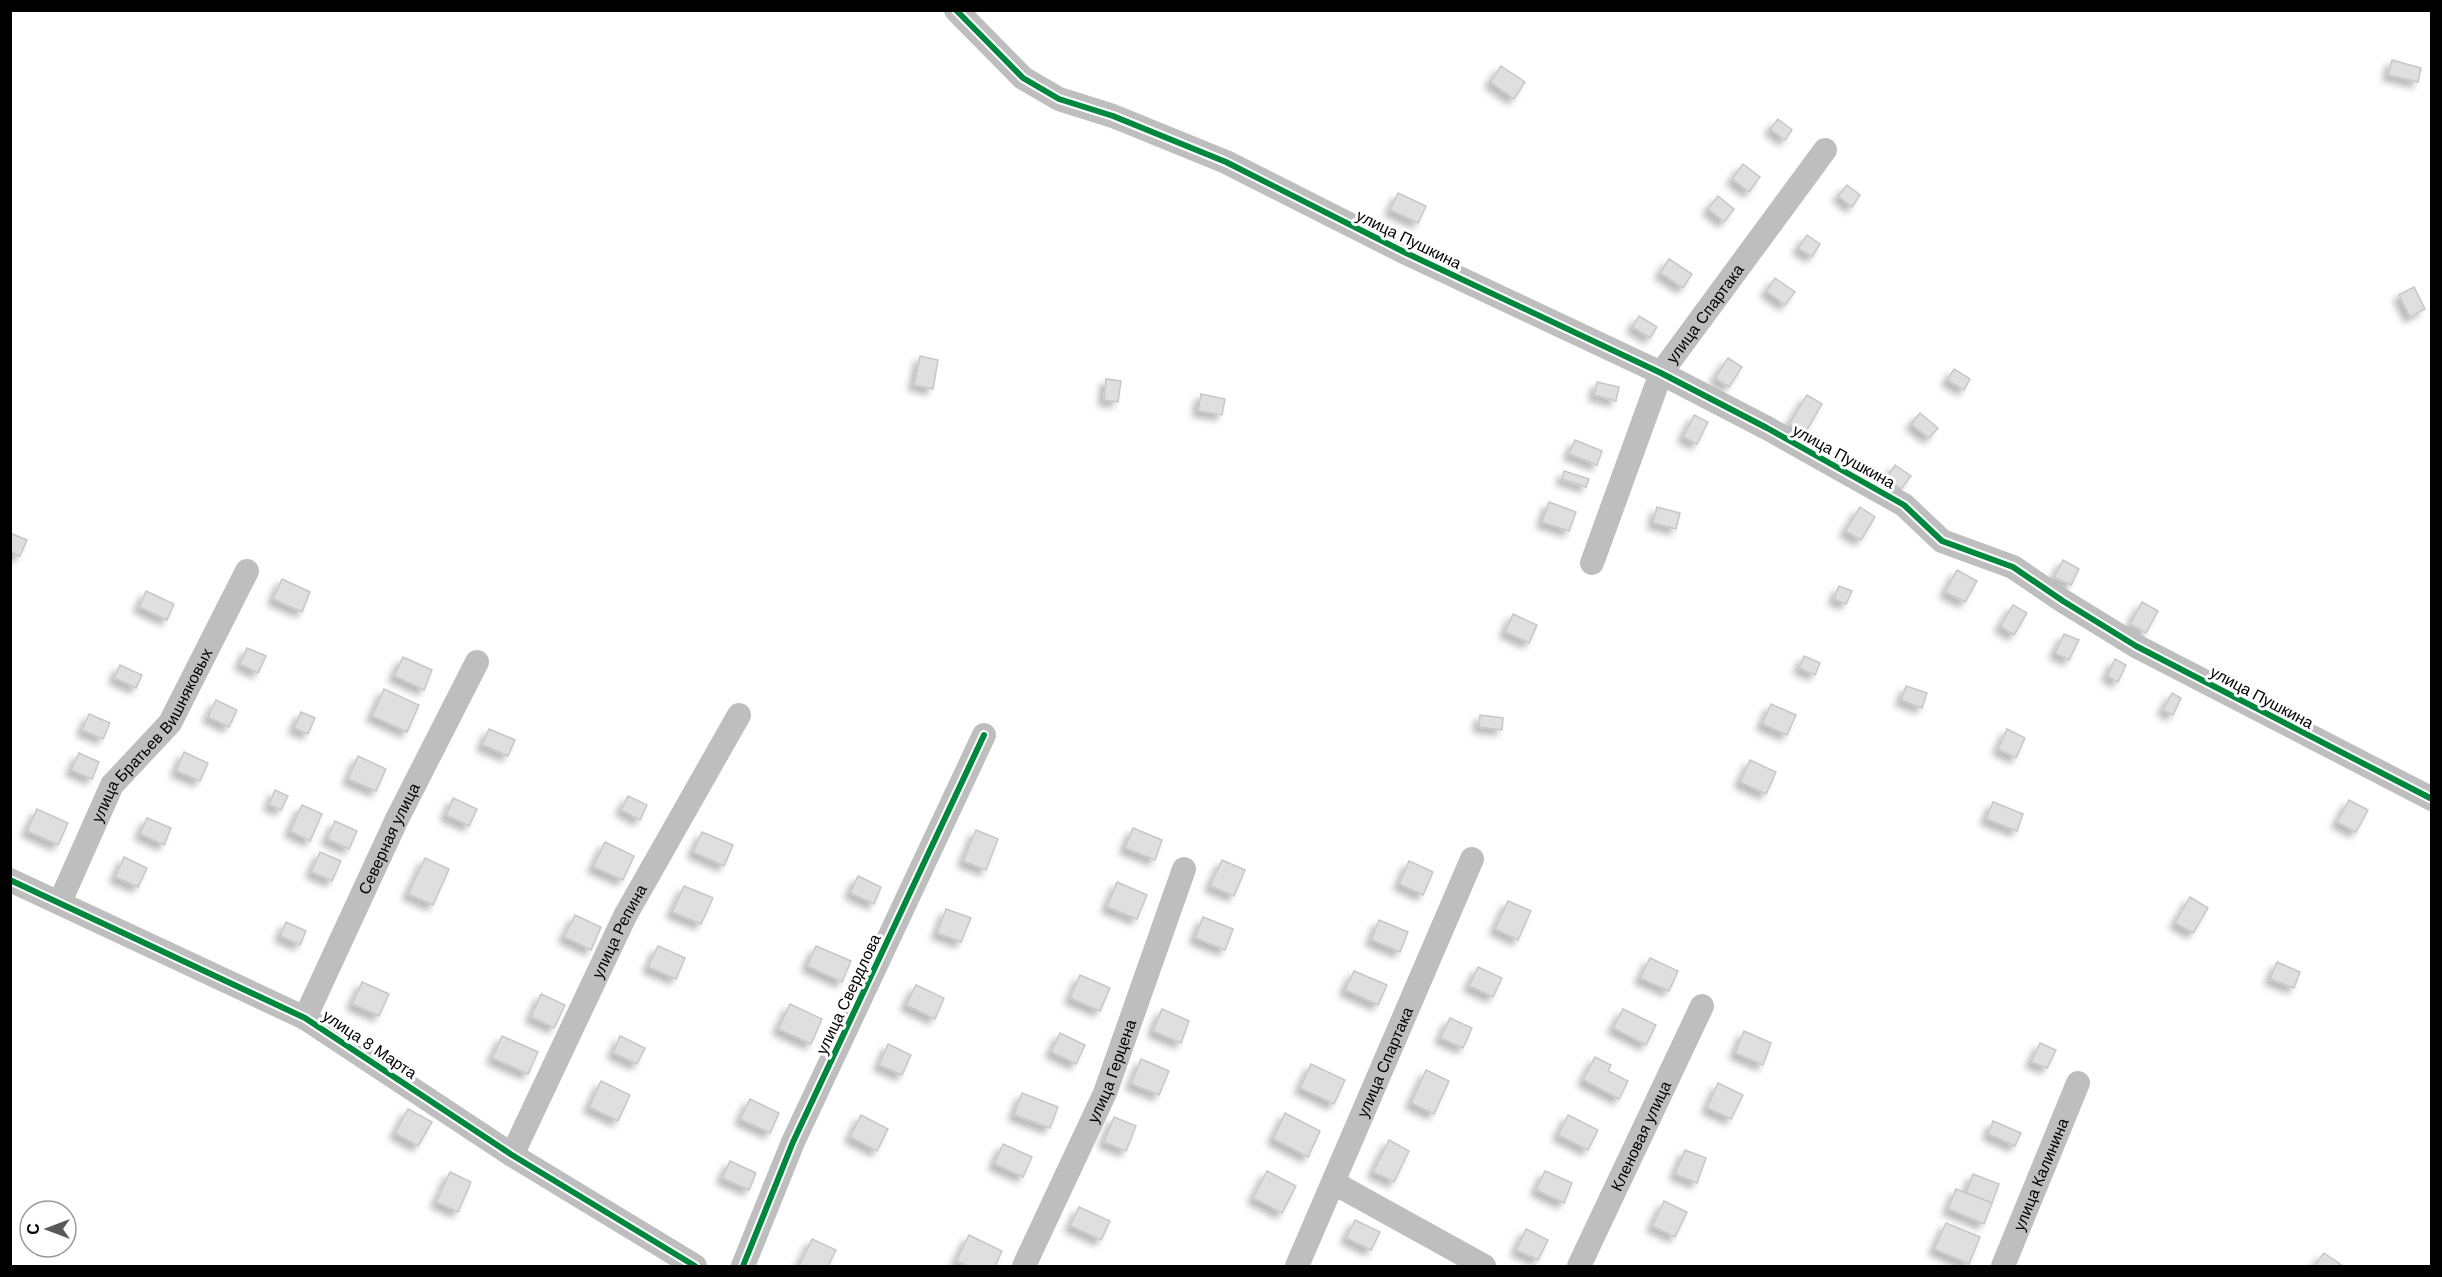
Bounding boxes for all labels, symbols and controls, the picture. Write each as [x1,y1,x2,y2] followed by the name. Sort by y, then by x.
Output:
[1353,205,1465,274] street label: улица Пушкина
[1662,260,1749,368] street label: улица Спартака
[1789,420,1899,493] street label: улица Пушкина
[87,645,217,826] street label: улица Братьев Вишняковых
[2206,661,2317,734] street label: улица Пушкина
[354,779,425,898] street label: Северная улица
[587,881,652,982] street label: улица Репина
[811,931,886,1058] street label: улица Свердлова
[1352,1004,1418,1121] street label: улица Спартака
[319,1005,421,1084] street label: улица 8 Марта
[1083,1016,1141,1126] street label: улица Герцена
[1606,1077,1676,1195] street label: Кленовая улица
[2008,1115,2074,1234] street label: улица Калинина
[18,1199,78,1259] north arrow
[23,1223,44,1235] text: С

